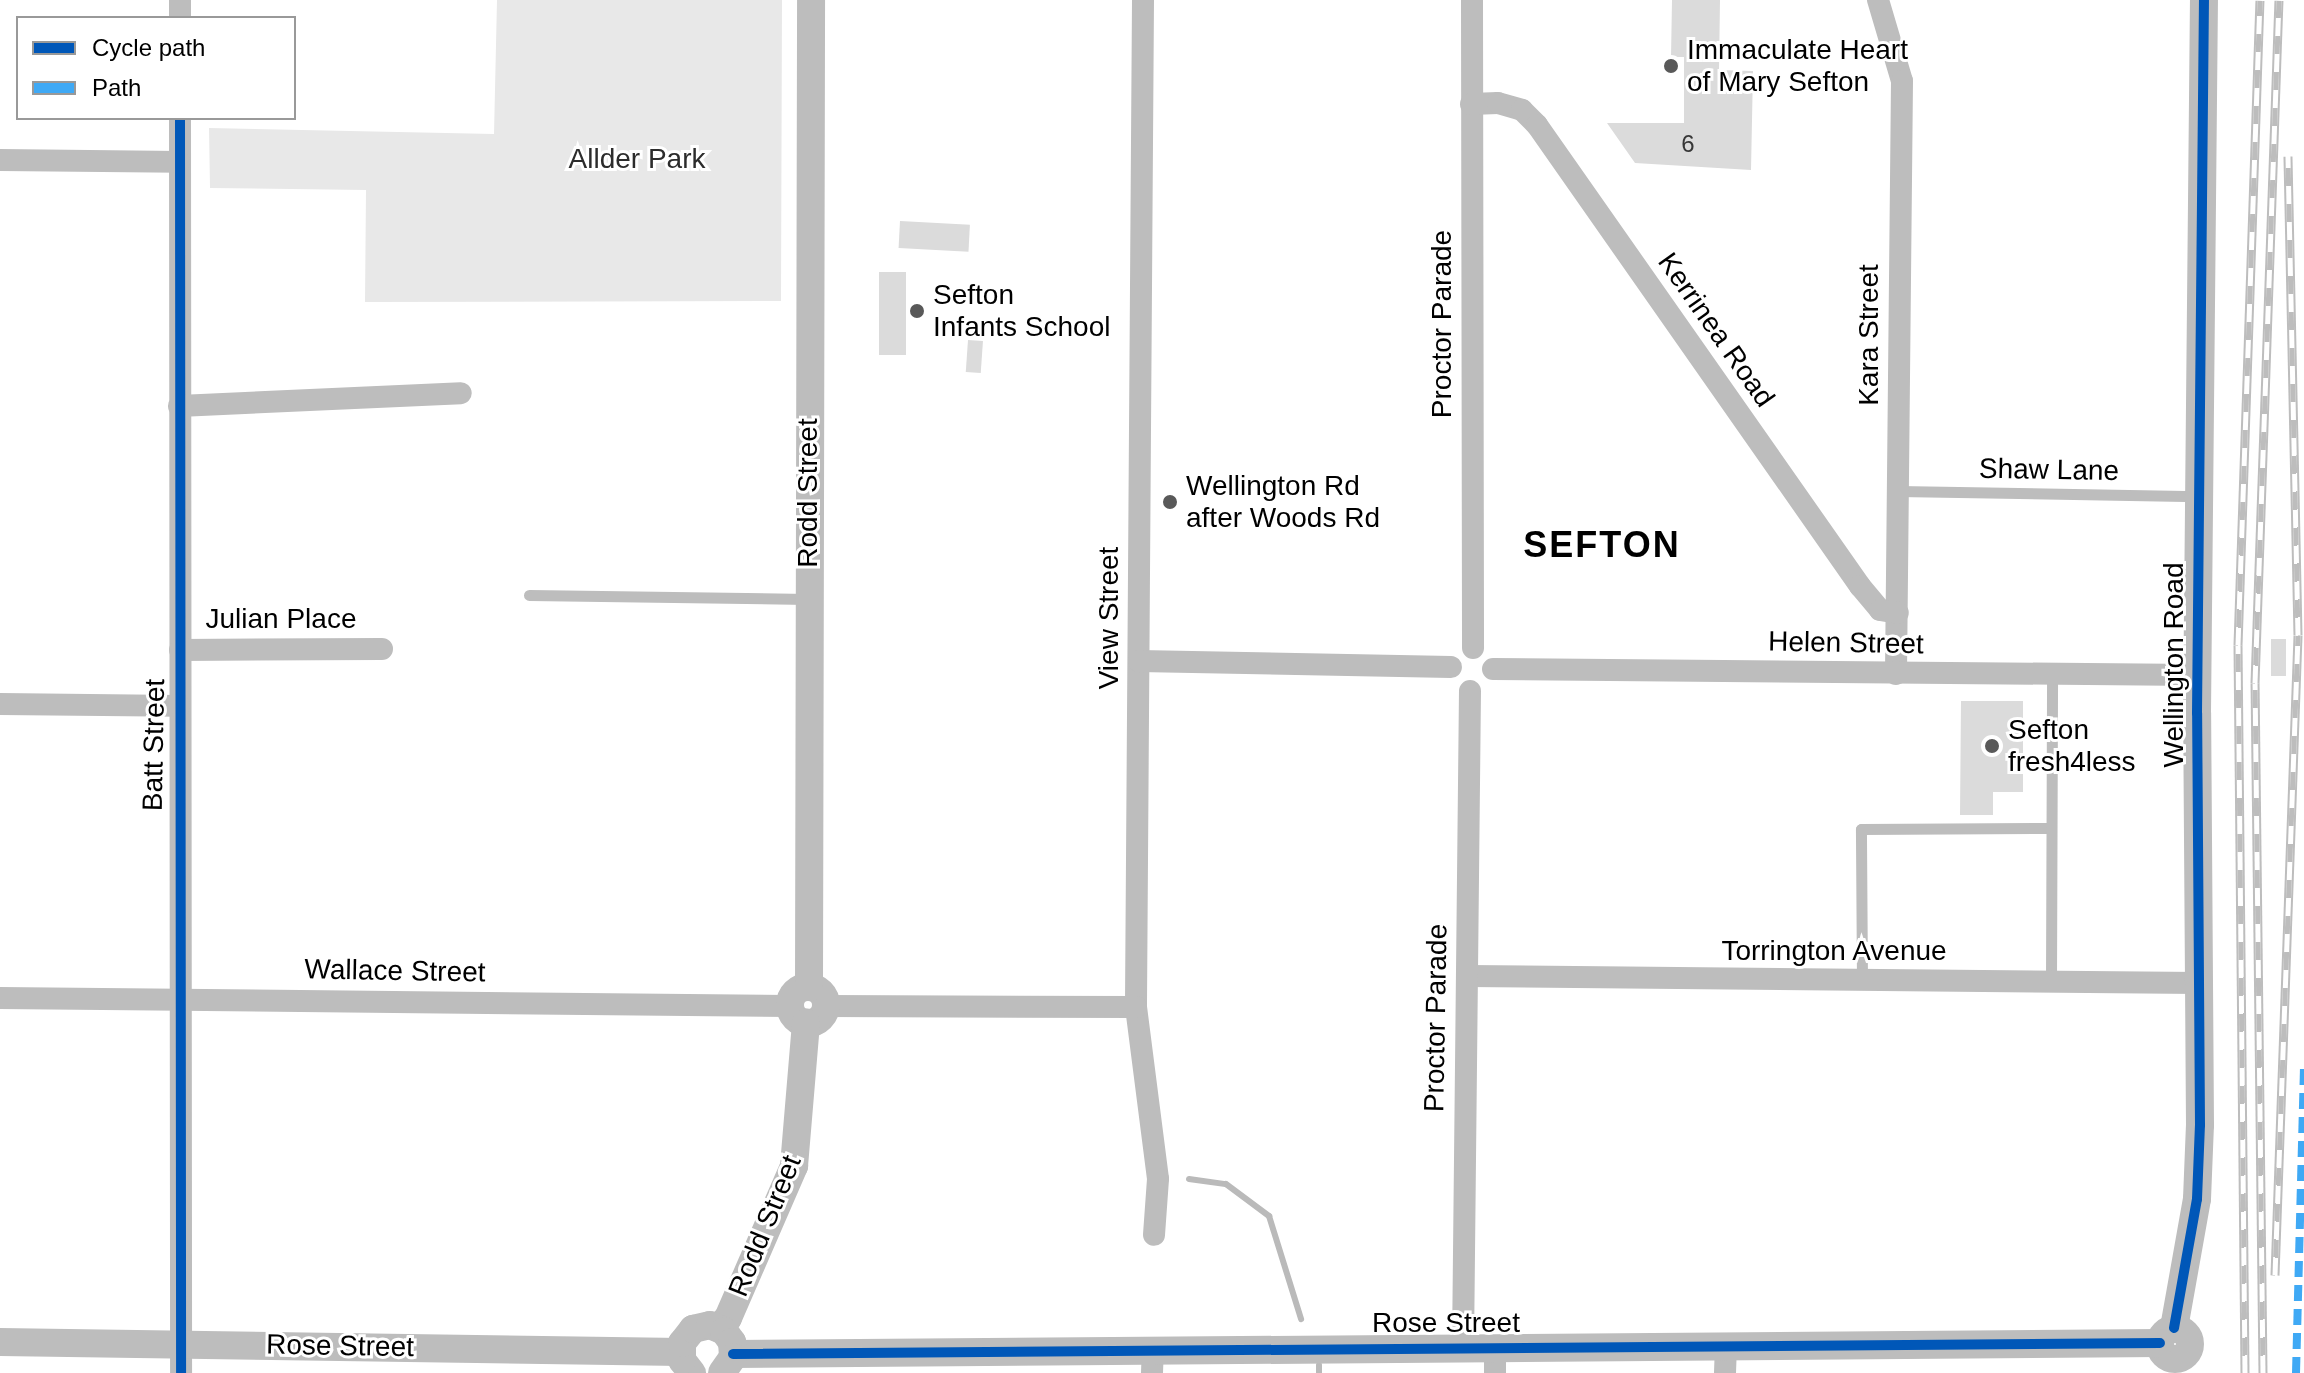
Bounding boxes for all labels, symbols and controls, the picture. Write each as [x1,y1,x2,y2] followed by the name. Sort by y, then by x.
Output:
[16,16,296,120] legend
[1687,33,1908,99] place label: Immaculate Heart of Mary Sefton
[92,34,205,61] text: Cycle path
[1662,57,1680,75] marker: Immaculate Heart of Mary Sefton
[92,74,141,101] text: Path
[1681,130,1695,158] house number: 6
[569,142,705,176] park label: Allder Park
[1425,230,1459,418] street label: Proctor Parade
[1650,246,1782,414] street label: Kerrinea Road
[1852,264,1886,406] street label: Kara Street
[933,278,1110,344] place label: Sefton Infants School
[908,302,926,320] marker: Sefton Infants School
[791,418,825,568] street label: Rodd Street
[1979,452,2119,488] street label: Shaw Lane
[1186,469,1380,535] place label: Wellington Rd after Woods Rd
[1161,493,1179,511] marker: Wellington Rd after Woods Rd
[1523,523,1681,567] district label: SEFTON
[1092,547,1126,689] street label: View Street
[2157,563,2191,767] street label: Wellington Road
[206,602,356,636] street label: Julian Place
[1768,625,1924,661] street label: Helen Street
[136,679,172,811] street label: Batt Street
[2008,713,2136,779] place label: Sefton fresh4less
[1983,737,2001,755] marker: Sefton fresh4less
[1418,924,1454,1112] street label: Proctor Parade
[1721,934,1947,968] street label: Torrington Avenue
[304,953,486,989] street label: Wallace Street
[721,1150,809,1302] street label: Rodd Street
[1372,1306,1520,1340] street label: Rose Street
[266,1328,414,1364] street label: Rose Street

